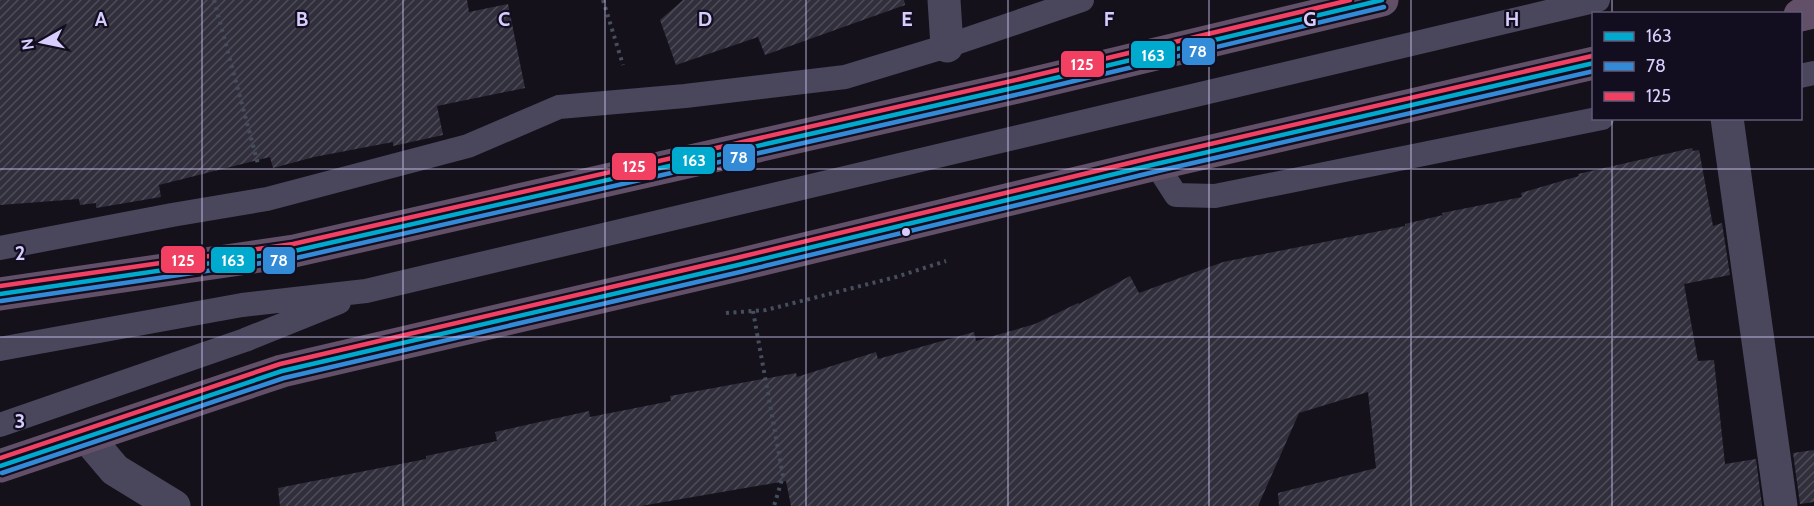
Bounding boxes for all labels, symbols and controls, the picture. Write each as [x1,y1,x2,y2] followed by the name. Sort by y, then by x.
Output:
[95,7,108,31] text: A
[296,7,308,31] text: B
[498,7,510,31] text: C
[698,7,712,31] text: D
[901,7,913,31] text: E
[1104,7,1115,31] text: F
[1303,7,1317,31] text: G
[1505,7,1519,31] text: H
[12,12,72,72] north arrow
[1592,12,1802,120] legend
[1646,25,1672,47] text: 163
[17,37,38,51] text: N
[1181,37,1216,66] line badge: 78
[1130,40,1176,69] line badge: 163
[1189,42,1207,61] text: 78
[1141,46,1165,65] text: 163
[1060,50,1105,78] line badge: 125
[1071,55,1093,74] text: 125
[1646,55,1666,77] text: 78
[1646,85,1671,107] text: 125
[722,143,756,172] line badge: 78
[671,146,716,175] line badge: 163
[730,148,748,167] text: 78
[682,151,706,170] text: 163
[611,152,657,181] line badge: 125
[623,157,645,176] text: 125
[900,226,912,238] unlabelled marker
[15,241,25,265] text: 2
[160,245,206,274] line badge: 125
[210,246,256,274] line badge: 163
[262,246,296,275] line badge: 78
[172,251,194,270] text: 125
[221,251,245,270] text: 163
[270,251,288,270] text: 78
[15,409,25,433] text: 3

